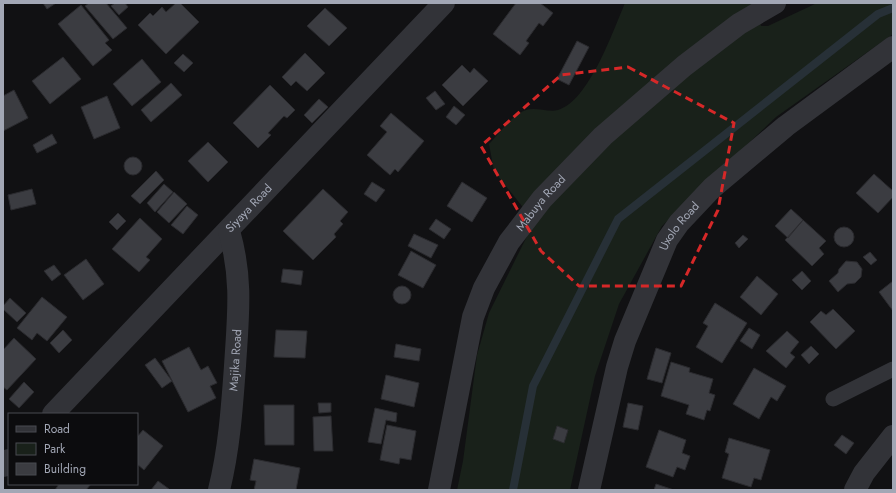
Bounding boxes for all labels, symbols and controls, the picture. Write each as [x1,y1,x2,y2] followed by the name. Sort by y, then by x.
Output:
[511,171,570,235] street label: Mabuya Road
[221,180,276,237] street label: Siyaya Road
[655,198,704,253] street label: Uxolo Road
[224,329,246,392] street label: Majika Road
[8,413,138,485] legend
[44,420,70,438] text: Road
[44,440,66,458] text: Park
[44,460,86,478] text: Building

